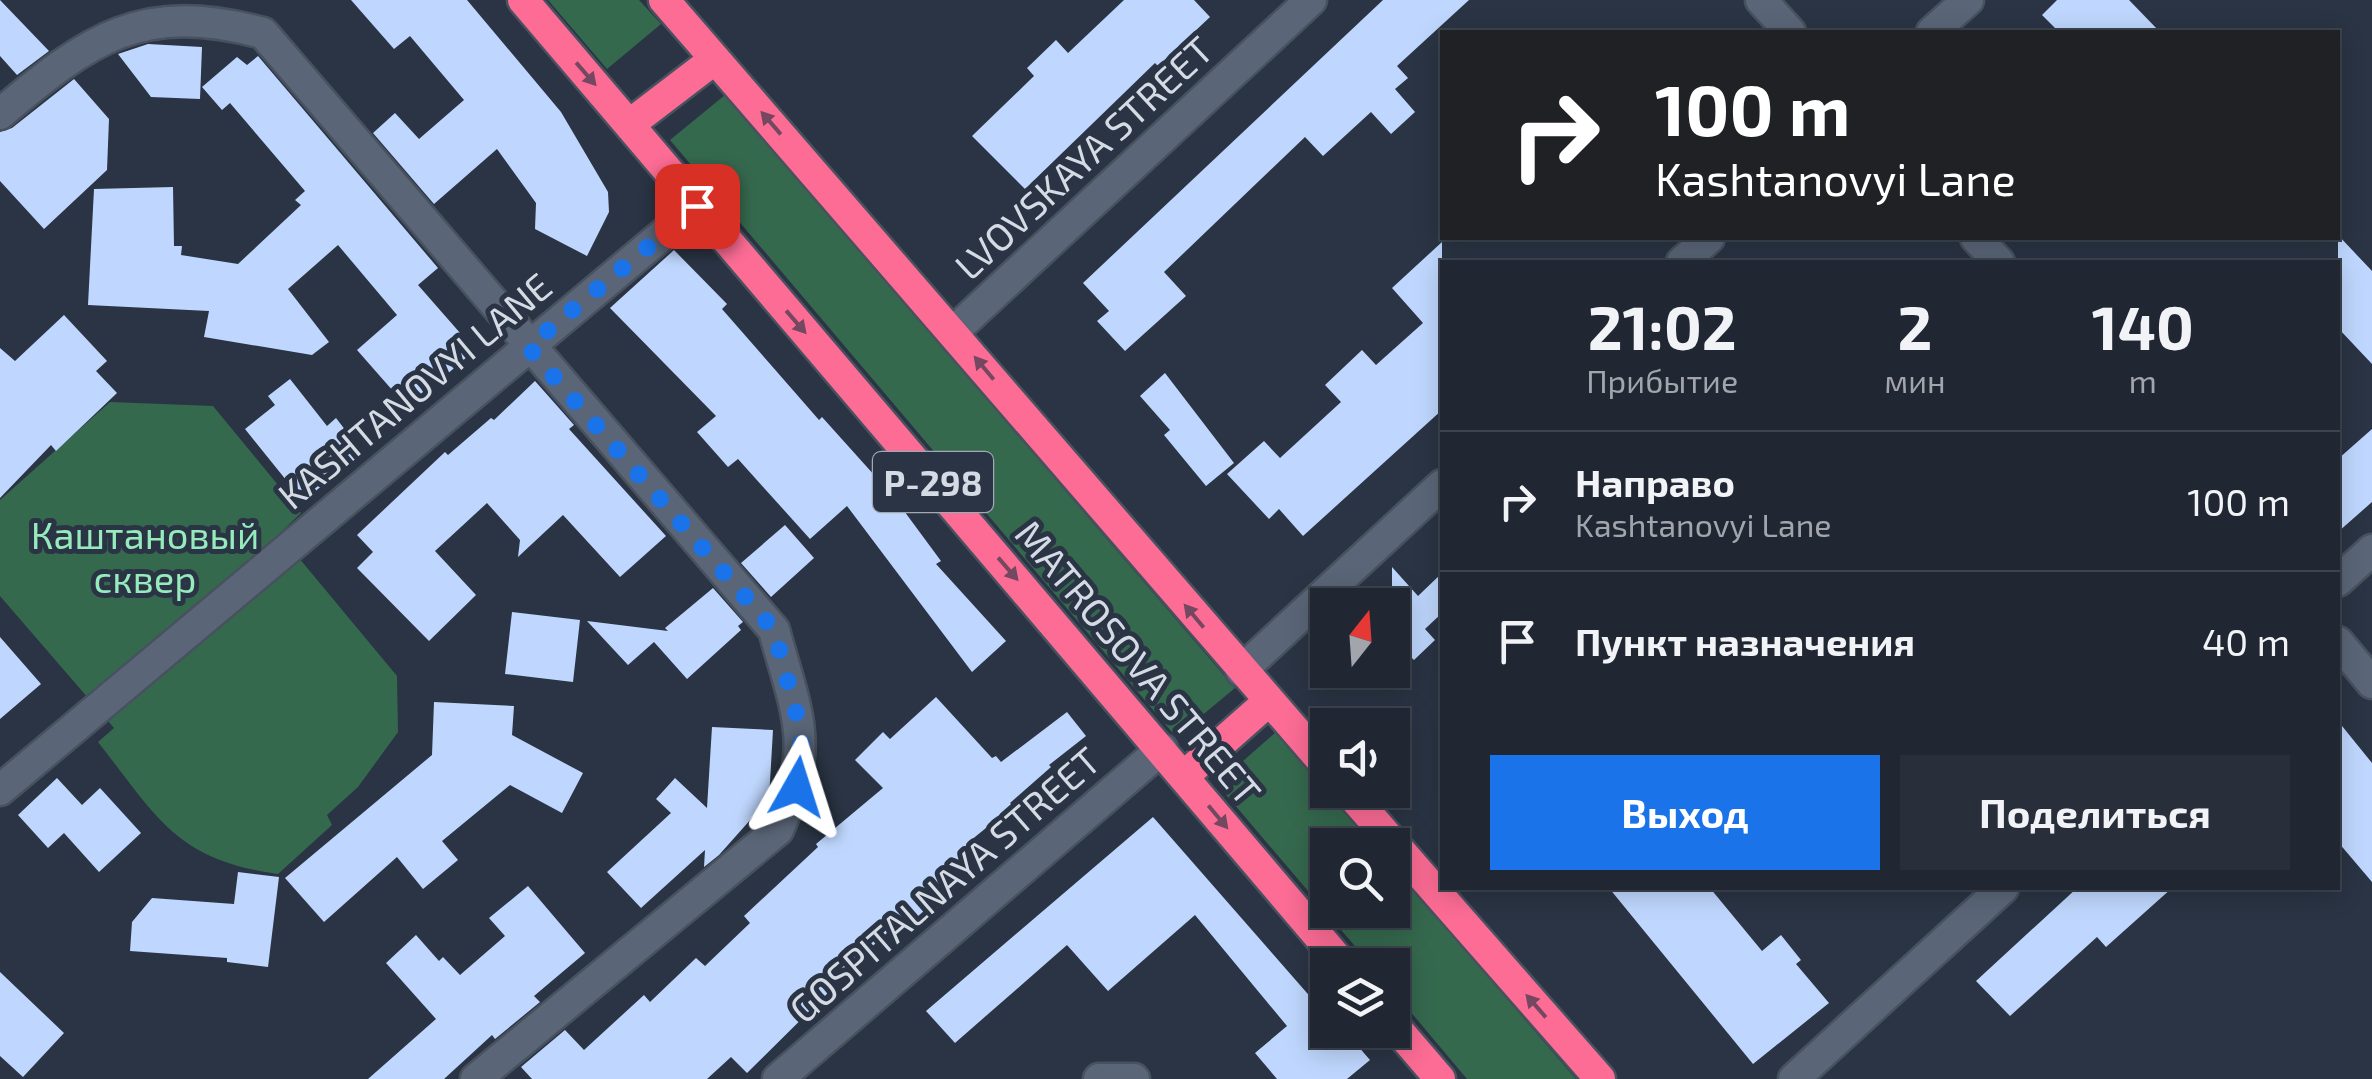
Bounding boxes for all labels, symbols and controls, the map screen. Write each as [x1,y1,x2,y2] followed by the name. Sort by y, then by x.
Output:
[945,26,1221,288] street label: LVOVSKAYA STREET
[575,61,597,86] one-way arrow
[1655,66,1850,150] text: 100 m
[1490,70,1620,200] icon: right
[760,110,782,135] one-way arrow
[1655,151,2016,205] text: Kashtanovyi Lane
[655,164,740,249] pin
[670,179,725,234] icon: arrive
[268,262,560,518] street label: KASHTANOVYI LANE
[1588,290,1737,362] text: 21:02
[1898,290,1932,362] text: 2
[2092,290,2194,362] text: 140
[785,309,807,334] one-way arrow
[973,356,995,381] one-way arrow
[1586,361,1738,399] text: Прибытие
[1884,361,1946,399] text: мин
[2129,361,2157,399] text: m
[873,452,993,512] road number: Р-298
[1575,459,1735,505] text: Направо
[1490,474,1545,529] icon: right
[2187,478,2290,524] text: 100 m
[1575,505,1831,543] text: Kashtanovyi Lane
[31,511,259,601] park label: Каштановый сквер
[1007,511,1271,813] street label: MATROSOVA STREET
[996,556,1018,581] one-way arrow
[1310,588,1410,688] north arrow
[1310,588,1410,1048] map controls
[1184,603,1206,628] one-way arrow
[1490,614,1545,669] icon: arrive
[1575,618,1915,664] text: Пункт назначения
[2202,618,2290,664] text: 40 m
[1310,708,1410,808] button: sound
[745,735,849,839] position arrow
[779,737,1109,1031] street label: GOSPITALNAYA STREET
[1490,755,1880,870] button: Выход
[1900,755,2290,870] button: Поделиться
[1207,804,1228,829] one-way arrow
[1310,828,1410,928] button: search
[1310,948,1410,1048] button: layers
[1525,993,1547,1018] one-way arrow

